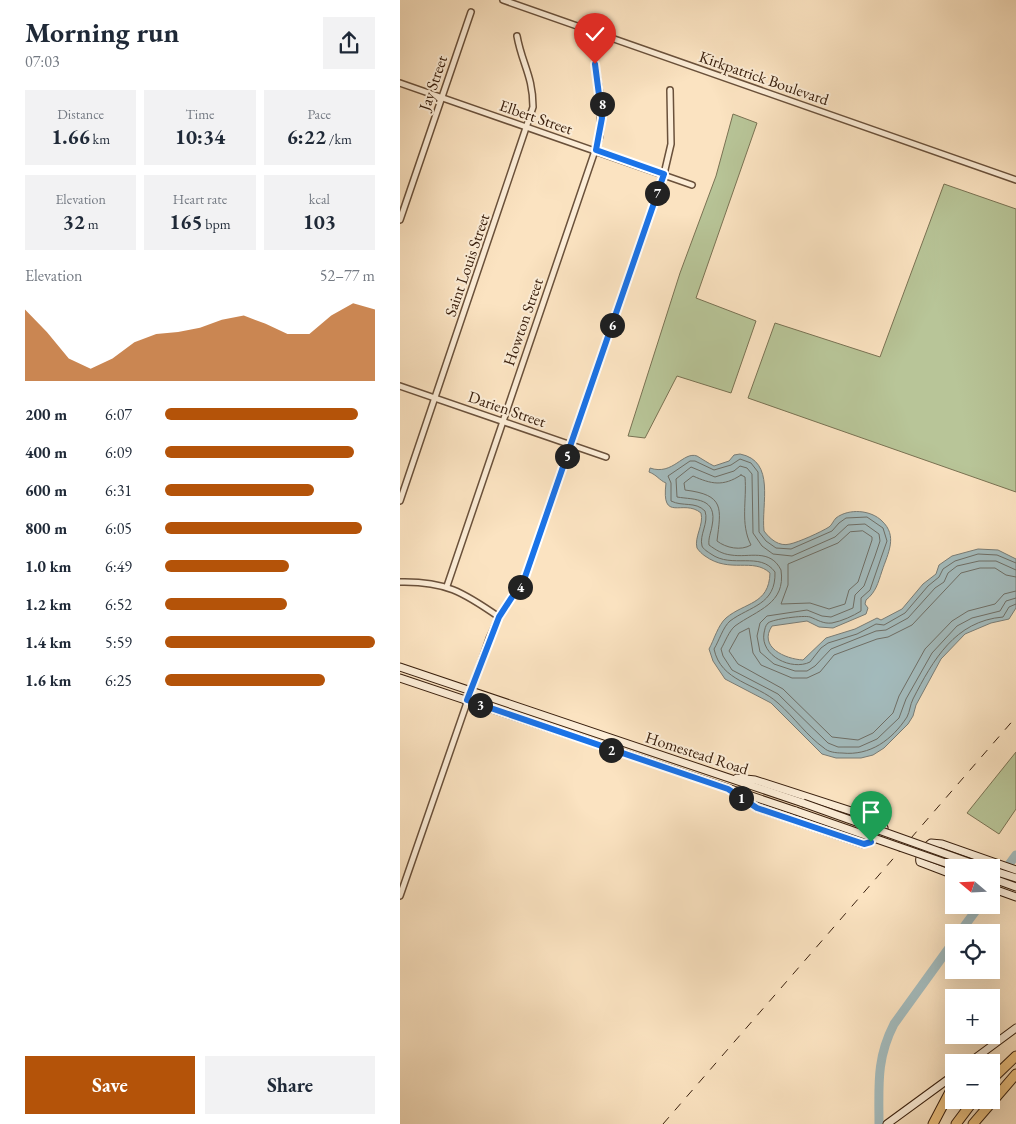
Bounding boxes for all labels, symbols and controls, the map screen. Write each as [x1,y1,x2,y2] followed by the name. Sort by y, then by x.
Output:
[574,13,616,64] pin
[25,14,179,50] text: Morning run
[323,17,375,69] button: share
[581,20,609,48] icon: check
[696,46,833,110] street label: Kirkpatrick Boulevard
[25,51,60,72] text: 07:03
[413,53,452,115] street label: Jay Street
[590,92,614,116] pin: 8
[497,95,575,139] street label: Elbert Street
[599,95,606,113] text: 8
[57,105,104,123] text: Distance
[185,105,215,123] text: Time
[308,105,331,123] text: Pace
[51,123,90,150] text: 1.66
[175,123,225,150] text: 10:34
[287,123,326,150] text: 6:22
[90,130,110,148] text: km
[326,130,352,148] text: /km
[644,180,670,206] pin: 7
[654,184,661,202] text: 7
[55,190,106,208] text: Elevation
[173,190,227,208] text: Heart rate
[309,190,330,208] text: kcal
[63,208,85,235] text: 32
[169,208,203,235] text: 165
[303,208,336,235] text: 103
[440,211,494,319] street label: Saint Louis Street
[85,215,99,233] text: m
[203,215,231,233] text: bpm
[25,265,83,286] text: Elevation
[320,265,375,286] text: 52–77 m
[498,275,548,369] street label: Howton Street
[600,312,624,338] pin: 6
[609,316,616,334] text: 6
[465,386,549,432] street label: Darien Street
[25,404,67,425] text: 200 m
[105,404,132,425] text: 6:07
[25,442,67,463] text: 400 m
[105,442,132,463] text: 6:09
[554,444,580,468] pin: 5
[564,447,571,465] text: 5
[25,480,67,501] text: 600 m
[105,480,132,501] text: 6:31
[25,518,67,539] text: 800 m
[105,518,132,539] text: 6:05
[25,556,71,577] text: 1.0 km
[105,556,132,577] text: 6:49
[508,574,532,600] pin: 4
[517,578,524,596] text: 4
[25,594,71,615] text: 1.2 km
[105,594,132,615] text: 6:52
[25,632,71,653] text: 1.4 km
[105,632,132,653] text: 5:59
[25,670,71,691] text: 1.6 km
[105,670,132,691] text: 6:25
[468,692,492,718] pin: 3
[477,696,484,714] text: 3
[643,726,752,780] street label: Homestead Road
[598,738,624,762] pin: 2
[608,741,615,759] text: 2
[728,786,754,810] pin: 1
[738,789,745,807] text: 1
[850,791,892,842] pin
[857,798,885,826] icon: arrive
[945,859,1000,914] north arrow
[945,859,1000,1109] map controls
[945,924,1000,979] button: locate
[945,989,1000,1044] button: +
[945,1054,1000,1109] button: −
[25,1056,195,1114] button: Save
[205,1056,375,1114] button: Share

